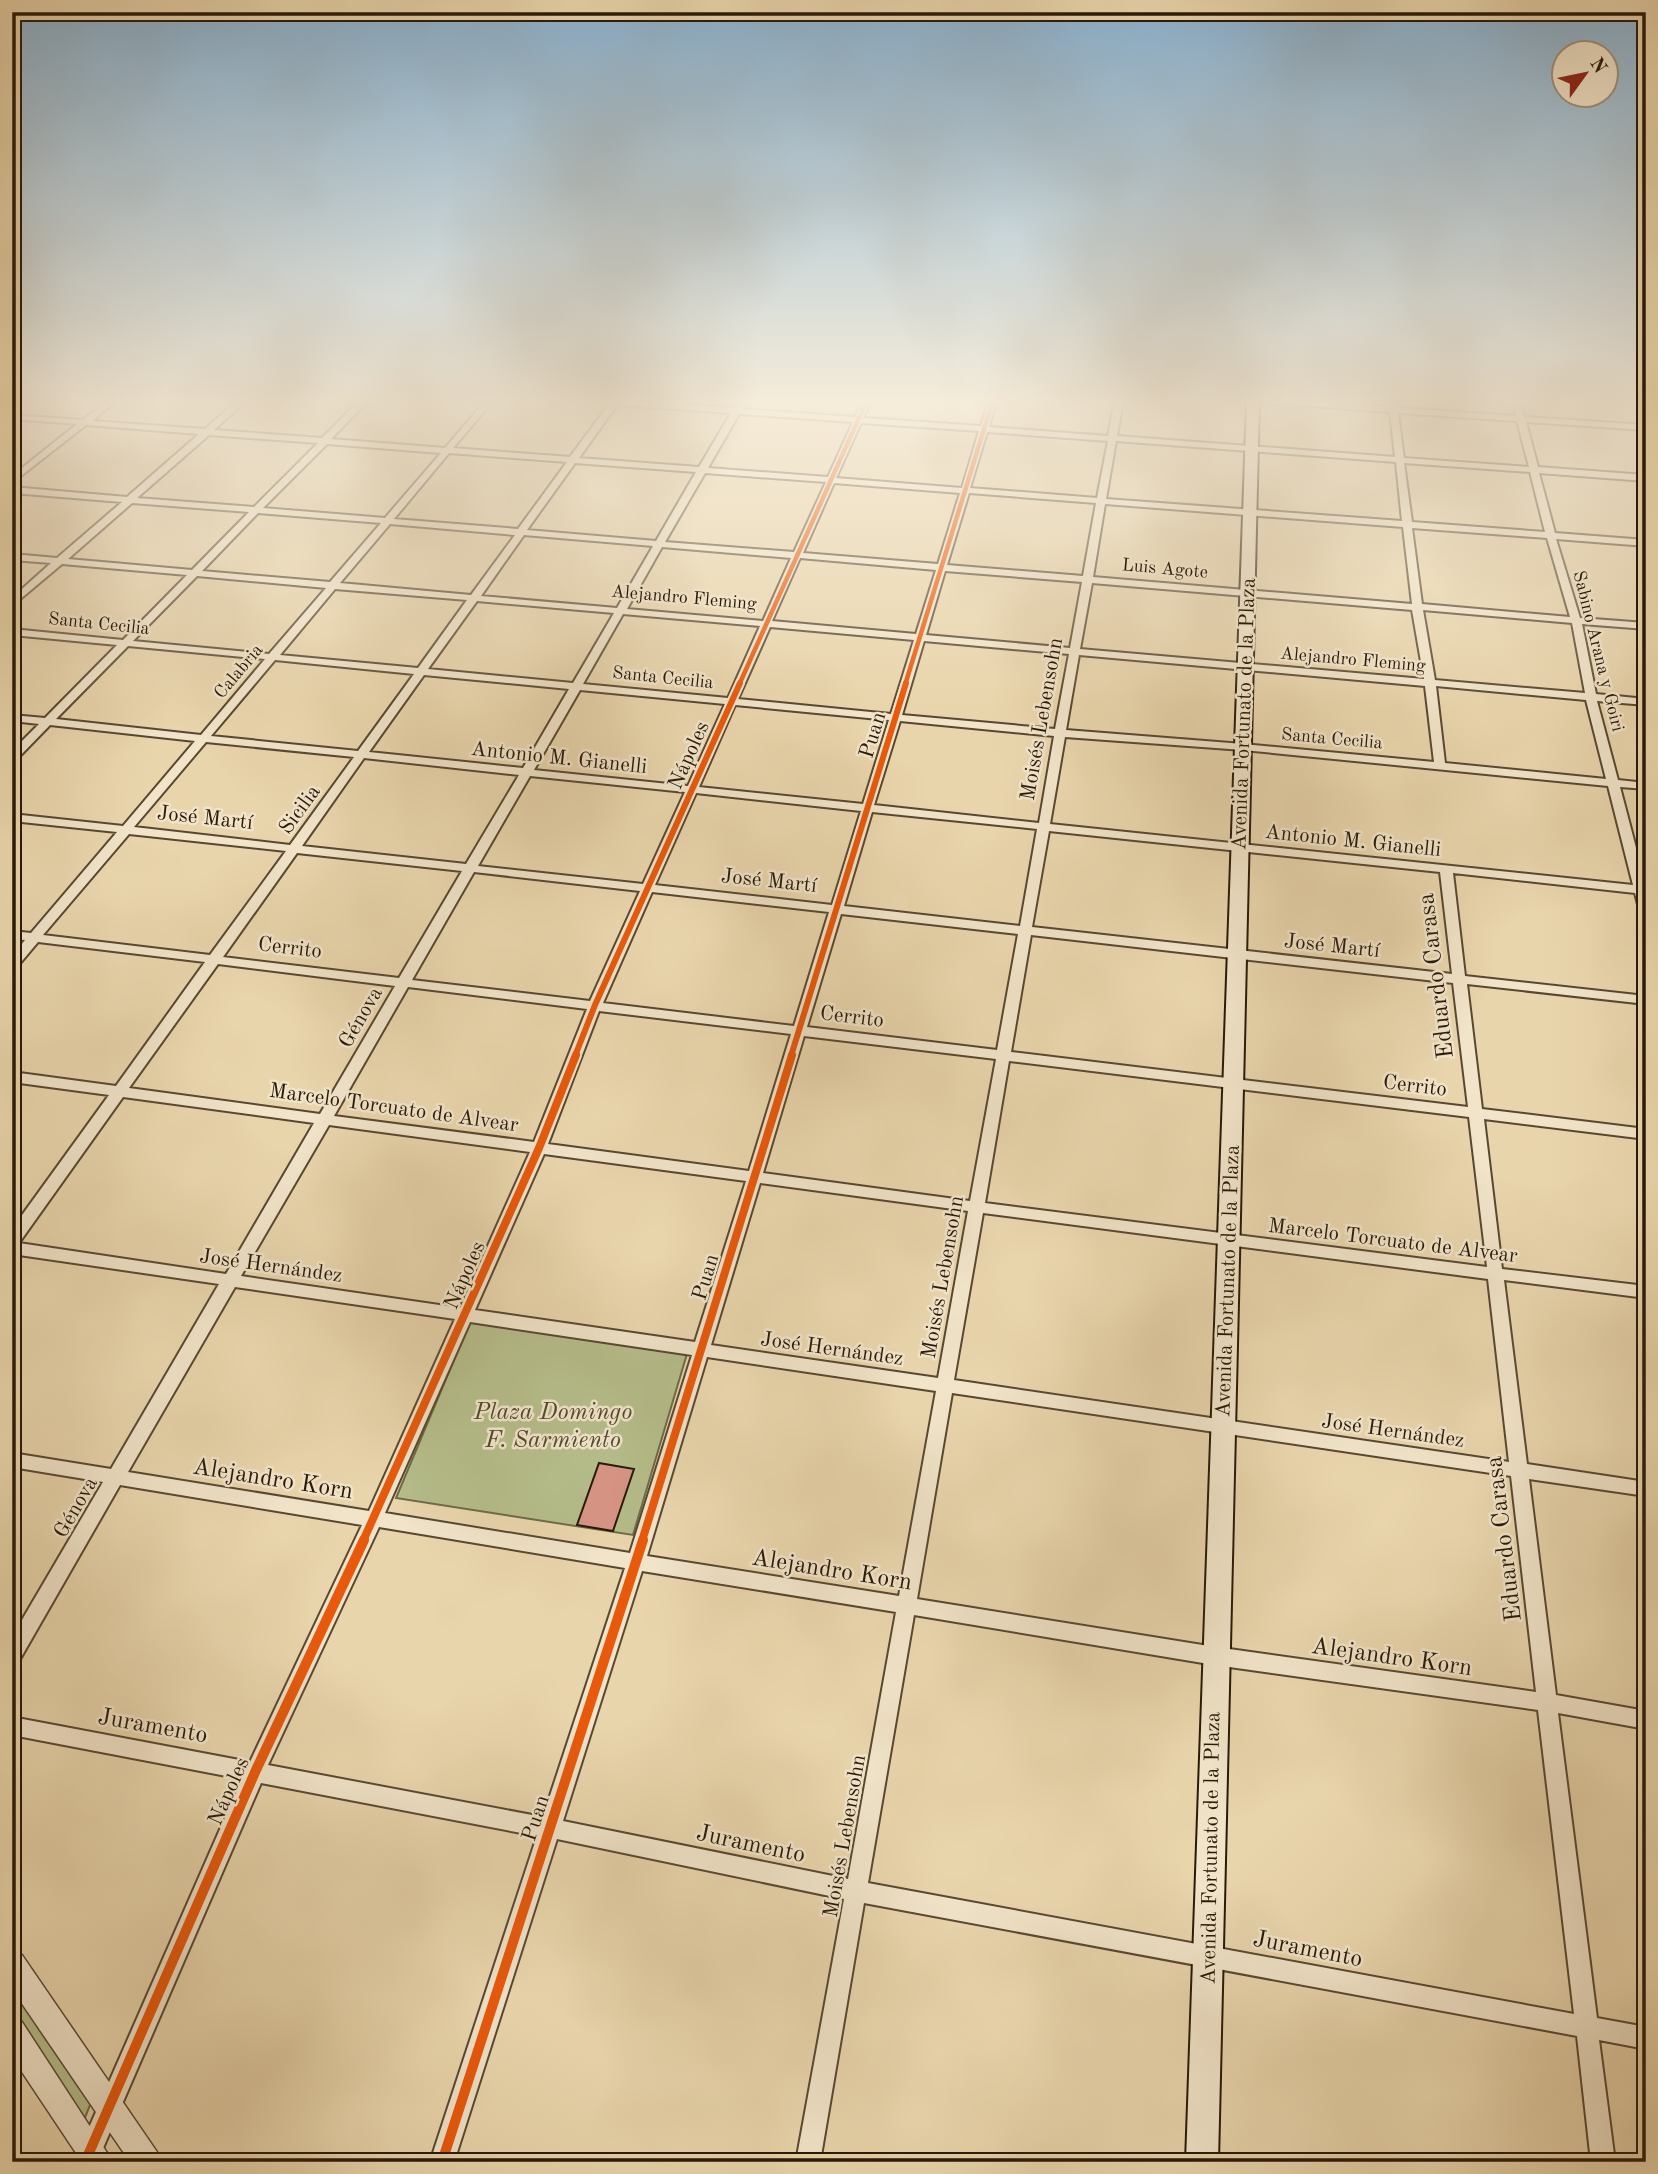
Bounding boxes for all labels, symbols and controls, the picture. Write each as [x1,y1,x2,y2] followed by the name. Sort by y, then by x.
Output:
[1550,38,1620,108] north arrow
[1585,55,1609,78] text: N
[1121,556,1209,582] street label: Luis Agote
[1569,569,1627,734] street label: Sabino Arana y Goiri
[1229,577,1260,851] street label: Avenida Fortunato de la Plaza
[610,583,758,613] street label: Alejandro Fleming
[47,610,150,638] street label: Santa Cecilia
[1018,636,1067,802] street label: Moisés Lebensohn
[211,641,267,702] street label: Calabria
[1279,645,1427,675] street label: Alejandro Fleming
[611,664,714,692] street label: Santa Cecilia
[856,710,890,761] street label: Puan
[665,718,714,793] street label: Nápoles
[1280,726,1383,752] street label: Santa Cecilia
[470,739,648,778] street label: Antonio M. Gianelli
[275,781,325,838] street label: Sicilia
[156,803,254,834] street label: José Martí
[1264,822,1442,861] street label: Antonio M. Gianelli
[720,866,818,897] street label: José Martí
[1415,891,1459,1060] street label: Eduardo Carasa
[1283,931,1381,962] street label: José Martí
[257,934,323,963] street label: Cerrito
[336,984,387,1052] street label: Génova
[819,1003,885,1032] street label: Cerrito
[1382,1072,1448,1101] street label: Cerrito
[268,1081,520,1136] street label: Marcelo Torcuato de Alvear
[1213,1144,1244,1418] street label: Avenida Fortunato de la Plaza
[919,1194,968,1360] street label: Moisés Lebensohn
[1267,1216,1519,1267] street label: Marcelo Torcuato de Alvear
[441,1238,490,1313] street label: Nápoles
[198,1246,344,1287] street label: José Hernández
[689,1252,723,1303] street label: Puan
[759,1329,905,1370] street label: José Hernández
[473,1401,632,1453] park label: Plaza Domingo F. Sarmiento
[1320,1411,1466,1452] street label: José Hernández
[1483,1454,1527,1623] street label: Eduardo Carasa
[191,1455,355,1505] street label: Alejandro Korn
[51,1474,102,1542] street label: Génova
[750,1546,914,1596] street label: Alejandro Korn
[1310,1635,1474,1681] street label: Alejandro Korn
[96,1706,209,1748] street label: Juramento
[1199,1712,1224,1985] street label: Avenida Fortunato de la Plaza
[821,1753,870,1919] street label: Moisés Lebensohn
[205,1754,254,1829] street label: Nápoles
[519,1793,554,1844] street label: Puan
[694,1822,807,1868] street label: Juramento
[1251,1928,1364,1972] street label: Juramento

